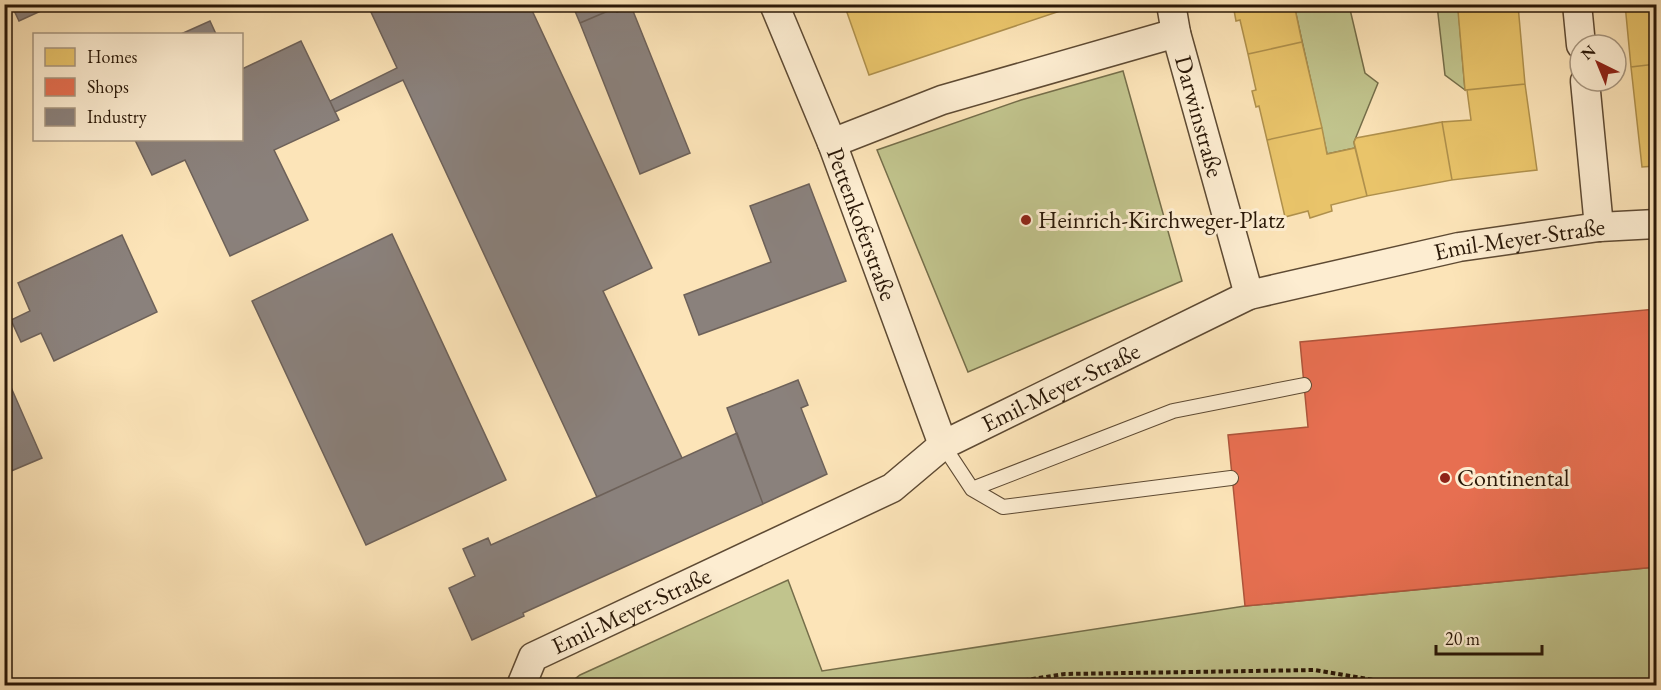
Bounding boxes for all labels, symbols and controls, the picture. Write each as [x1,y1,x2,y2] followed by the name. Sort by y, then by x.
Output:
[33,33,243,141] legend
[1568,33,1628,93] north arrow
[1576,40,1600,64] text: N
[87,45,138,68] text: Homes
[1168,52,1231,181] street label: Darwinstraße
[87,75,129,98] text: Shops
[87,105,147,128] text: Industry
[820,143,905,305] street label: Pettenkoferstraße
[1038,204,1284,235] place label: Heinrich-Kirchweger-Platz
[1431,211,1606,267] street label: Emil-Meyer-Straße
[1019,213,1033,227] marker: Heinrich-Kirchweger-Platz
[976,335,1145,439] street label: Emil-Meyer-Straße
[1457,462,1570,493] place label: Continental
[1438,471,1452,485] marker: Continental
[546,559,716,661] street label: Emil-Meyer-Straße
[1436,618,1542,656] scale bar
[1445,627,1480,650] text: 20 m

